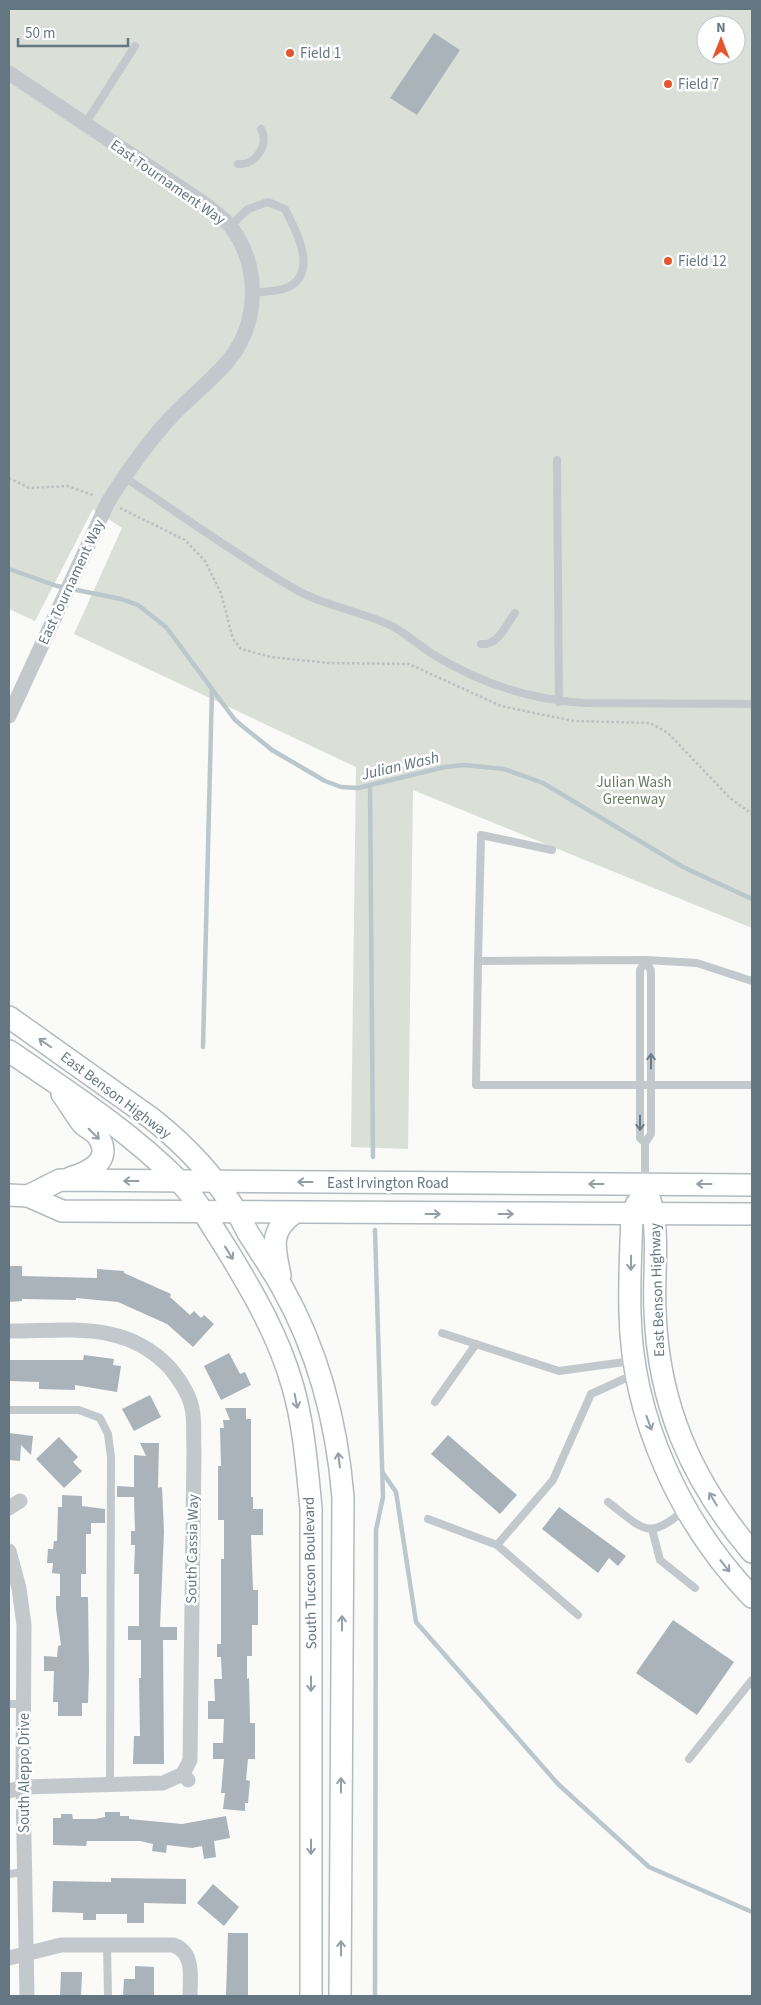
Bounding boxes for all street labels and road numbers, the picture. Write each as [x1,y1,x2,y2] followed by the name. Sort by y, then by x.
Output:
[106,135,229,230] street label: East Tournament Way
[33,516,110,648] street label: East Tournament Way
[56,1047,176,1144] street label: East Benson Highway
[327,1173,449,1194] street label: East Irvington Road
[645,1223,670,1357] street label: East Benson Highway
[181,1494,204,1604] street label: South Cassia Way
[299,1497,322,1649] street label: South Tucson Boulevard
[14,1713,35,1833] street label: South Aleppo Drive

